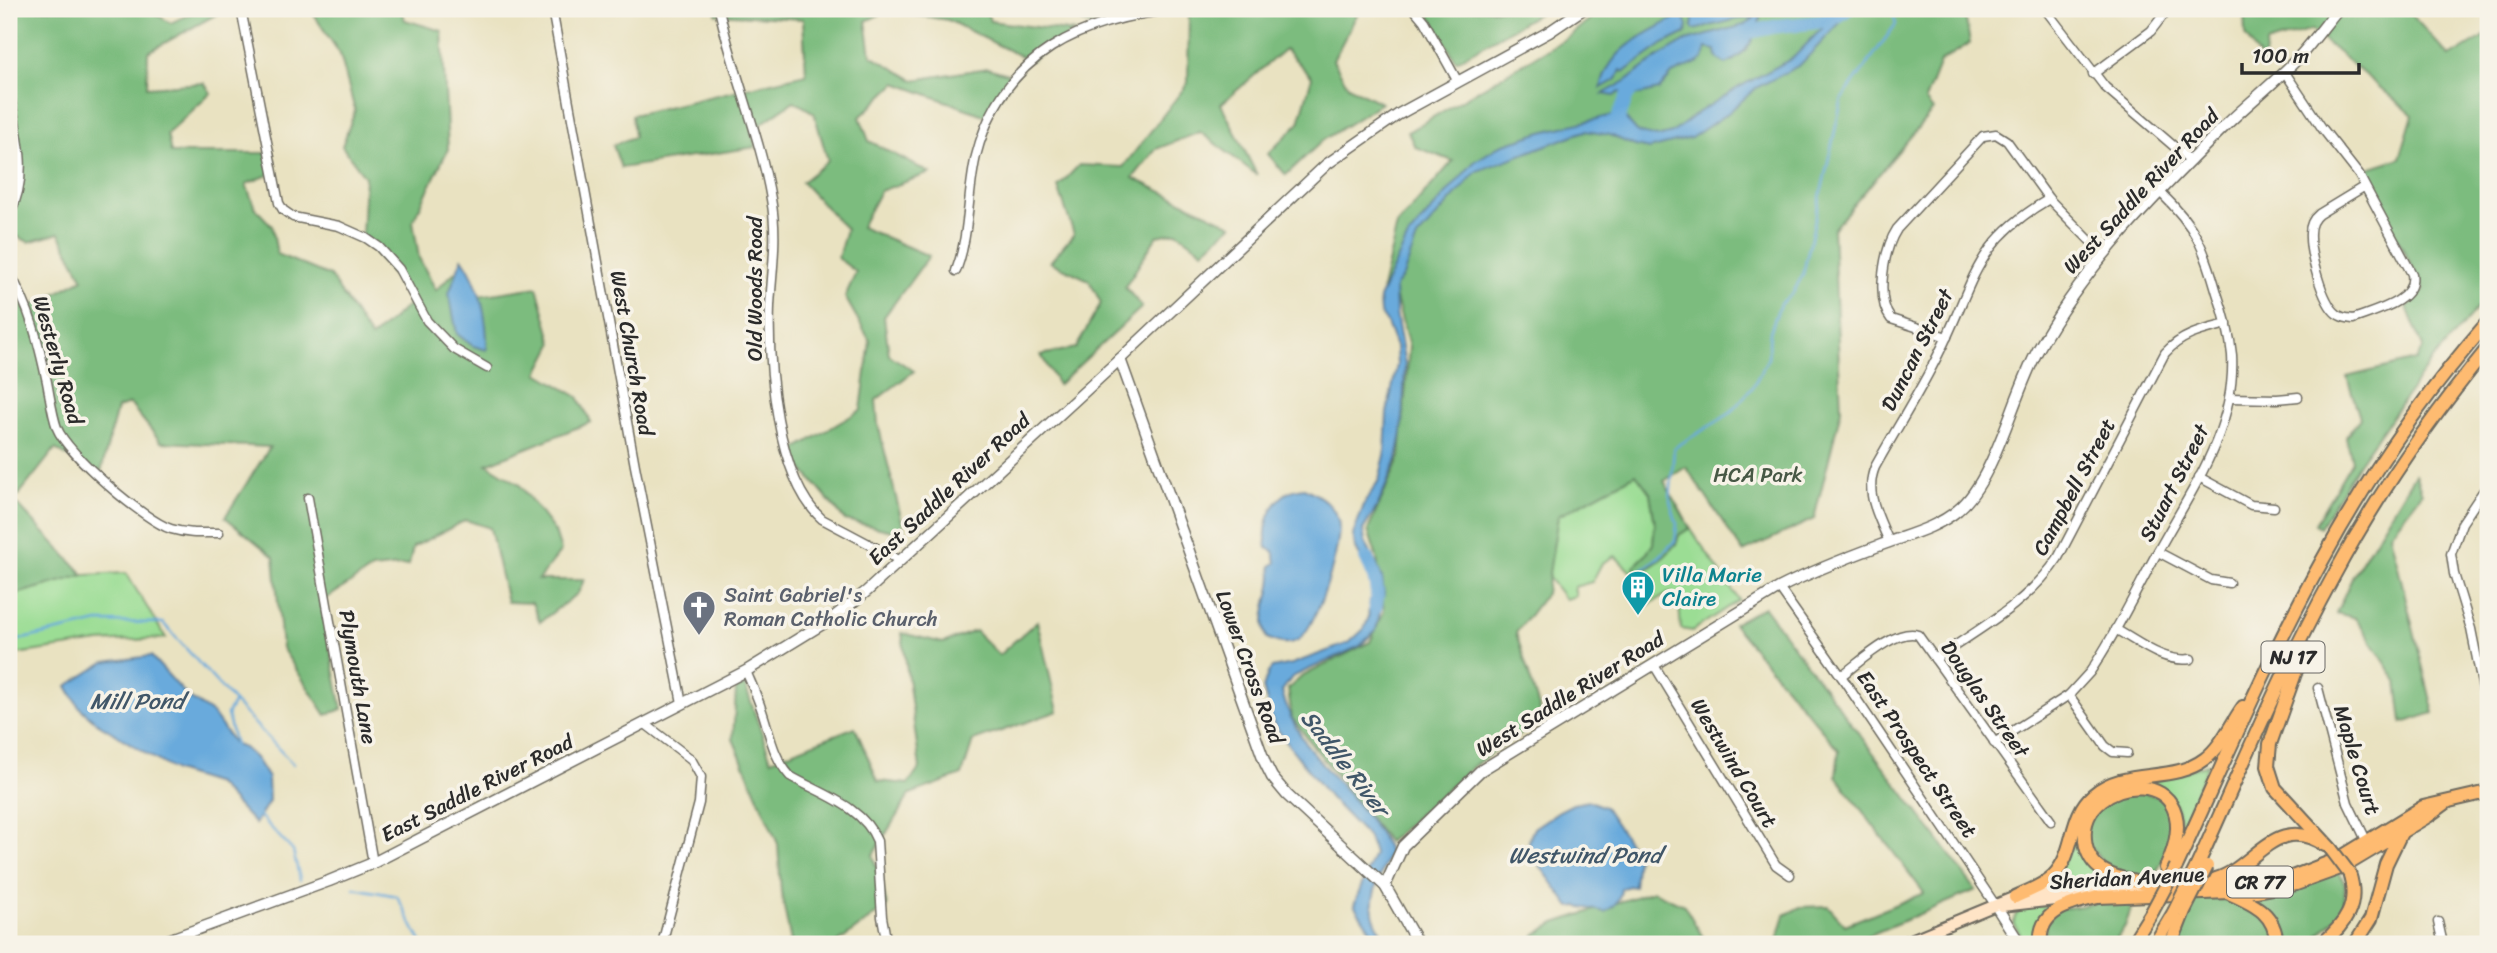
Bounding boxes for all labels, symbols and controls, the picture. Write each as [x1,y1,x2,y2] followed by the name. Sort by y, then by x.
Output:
[2242,32,2359,76] scale bar
[2252,37,2309,75] text: 100 m
[2053,97,2230,283] street label: West Saddle River Road
[736,215,774,361] street label: Old Woods Road
[599,267,666,440] street label: West Church Road
[1870,281,1965,418] street label: Duncan Street
[21,291,95,431] street label: Westerly Road
[859,402,1041,575] street label: East Saddle River Road
[2022,411,2126,563] street label: Campbell Street
[2128,416,2221,549] street label: Stuart Street
[1713,456,1803,494] park label: HCA Park
[1662,556,1762,618] place label: Villa Marie Claire
[1619,568,1657,617] building icon: Villa Marie Claire
[724,576,938,638] place label: Saint Gabriel's Roman Catholic Church
[1205,585,1296,751] street label: Lower Cross Road
[680,588,718,637] church icon: Saint Gabriel's Roman Catholic Church
[328,607,389,747] street label: Plymouth Lane
[1468,619,1674,768] street label: West Saddle River Road
[1930,632,2041,767] street label: Douglas Street
[2262,642,2324,672] road number: NJ 17
[1846,662,1988,846] street label: East Prospect Street
[90,681,190,722] water label: Mill Pond
[1680,690,1788,836] street label: Westwind Court
[1290,700,1403,829] water label: Saddle River
[2322,700,2392,820] street label: Maple Court
[374,722,582,853] street label: East Saddle River Road
[1509,835,1667,876] water label: Westwind Pond
[2049,855,2205,901] street label: Sheridan Avenue
[2227,866,2293,898] road number: CR 77

